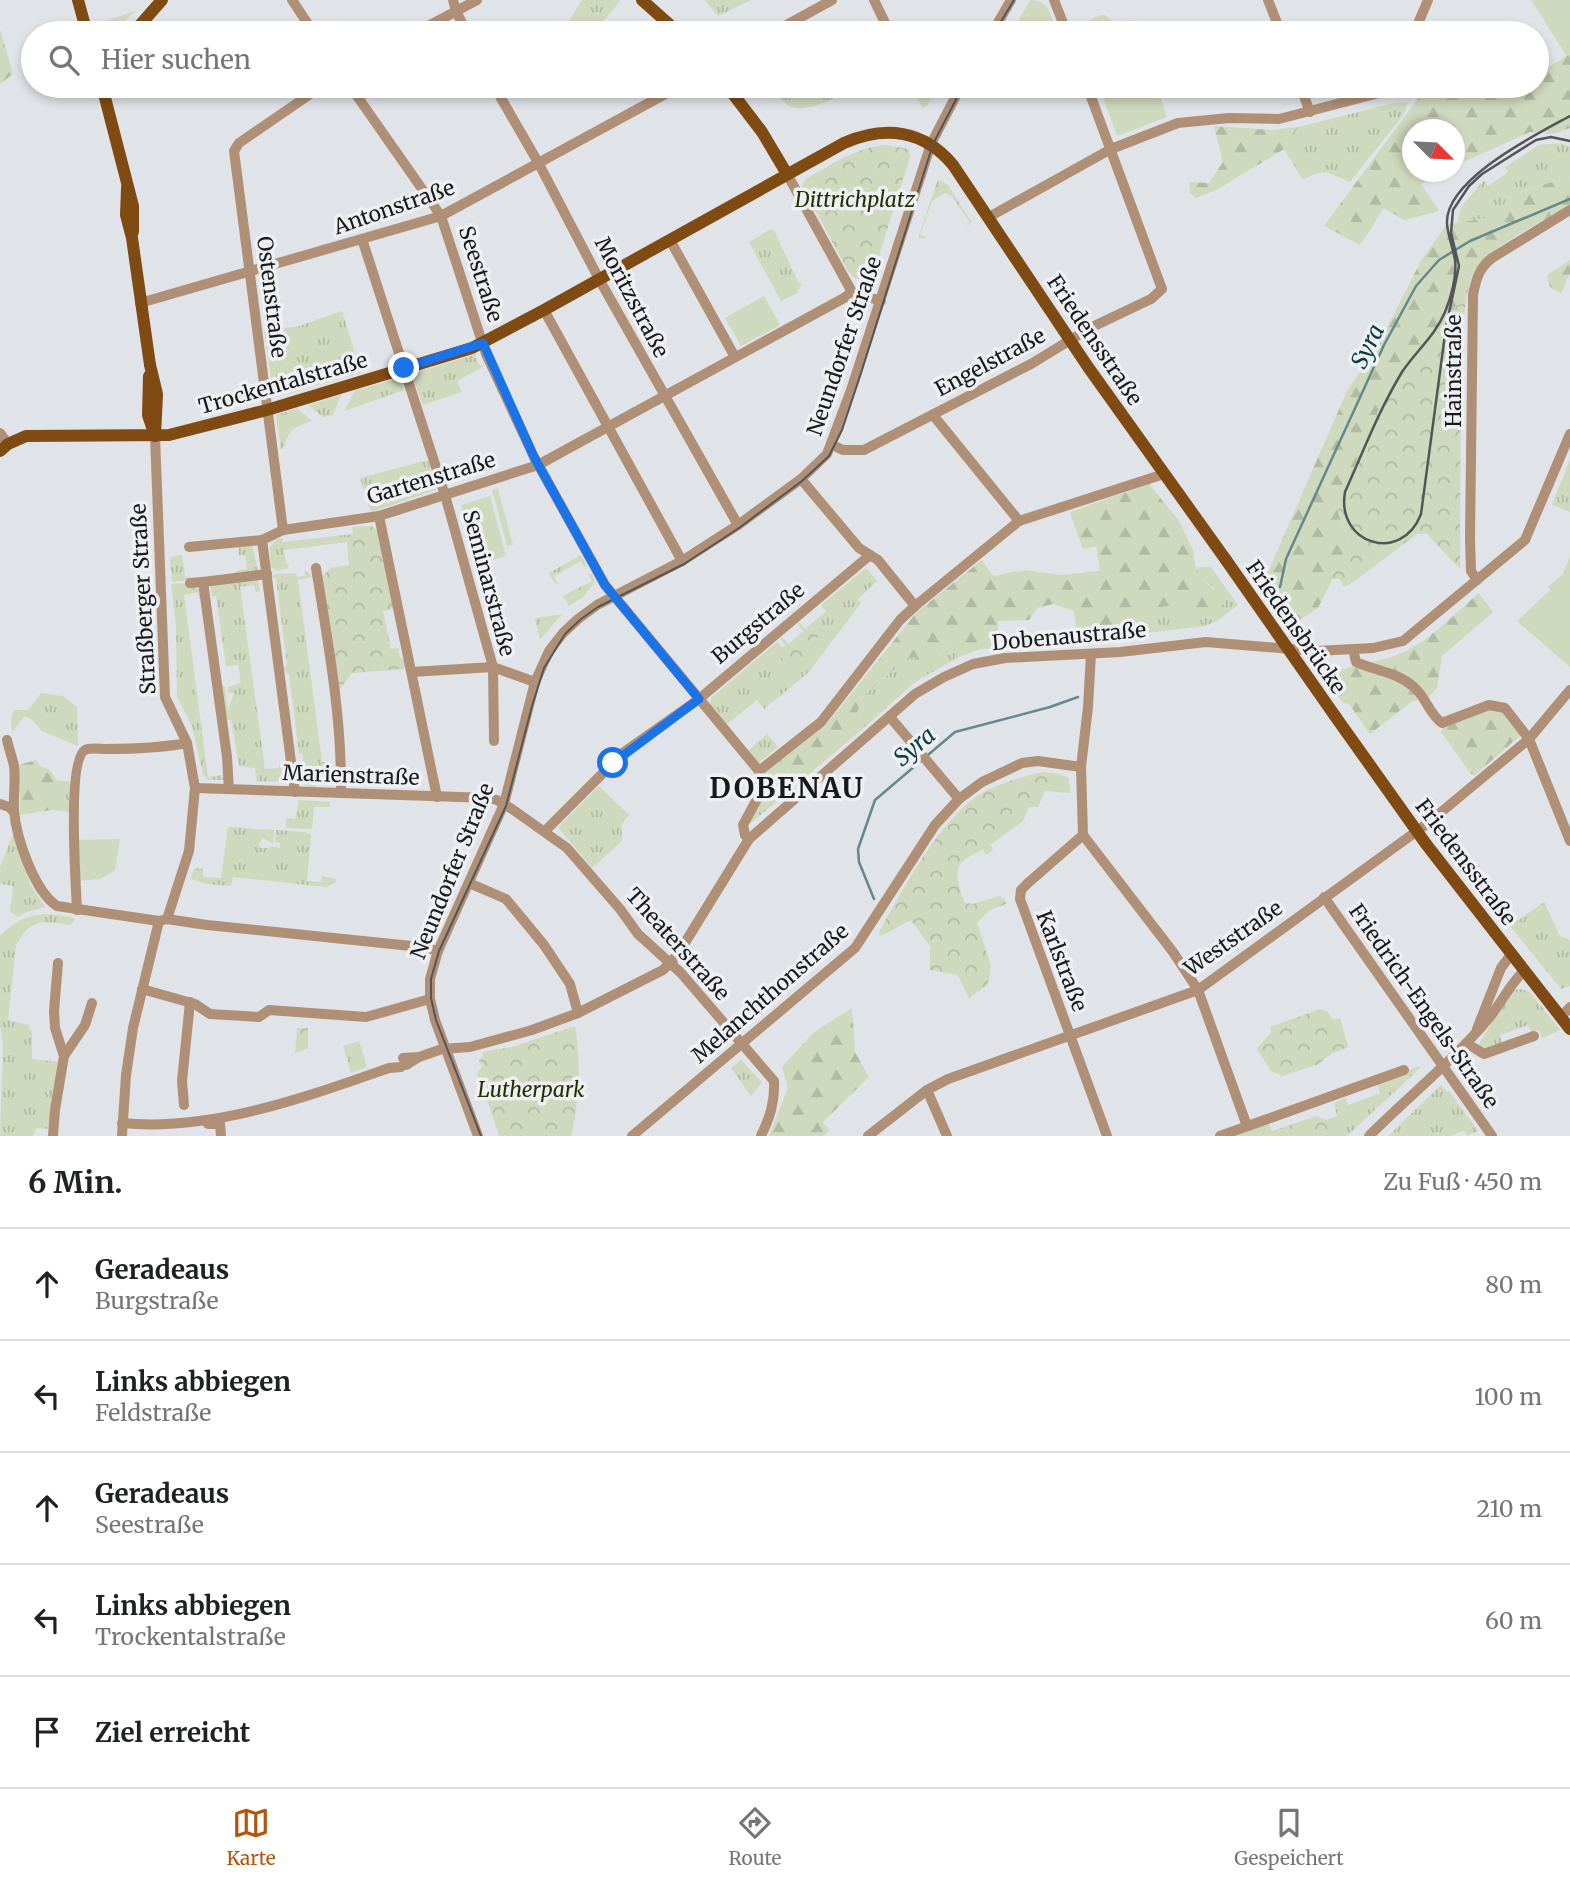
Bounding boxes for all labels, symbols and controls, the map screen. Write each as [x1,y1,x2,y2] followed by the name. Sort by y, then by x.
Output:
[21,21,1549,98] search box
[45,41,83,79] icon: search
[101,43,251,76] text: Hier suchen
[1402,119,1465,182] north arrow
[329,174,458,241] street label: Antonstraße
[794,186,915,213] park label: Dittrichplatz
[453,223,509,325] street label: Seestraße
[589,232,675,362] street label: Moritzstraße
[251,235,293,359] street label: Ostenstraße
[801,253,887,439] street label: Neundorfer Straße
[1041,270,1149,411] street label: Friedensstraße
[1440,315,1467,427] street label: Hainstraße
[1344,319,1390,373] water label: Syra
[930,322,1050,402] street label: Engelstraße
[196,346,370,420] street label: Trockentalstraße
[388,352,419,383] route end
[364,446,498,510] street label: Gartenstraße
[125,503,161,695] street label: Straßberger Straße
[457,507,521,659] street label: Seminarstraße
[1240,555,1352,699] street label: Friedensbrücke
[706,576,810,670] street label: Burgstraße
[991,616,1147,656] street label: Dobenaustraße
[887,720,941,772] water label: Syra
[597,747,628,778] route start
[282,759,420,791] street label: Marienstraße
[709,770,865,806] district label: DOBENAU
[404,779,500,963] street label: Neundorfer Straße
[1410,793,1522,931] street label: Friedensstraße
[620,882,736,1006] street label: Theaterstraße
[1178,894,1287,982] street label: Weststraße
[1343,898,1505,1114] street label: Friedrich-Engels-Straße
[1030,907,1094,1015] street label: Karlstraße
[686,917,854,1069] street label: Melanchthonstraße
[478,1076,585,1103] park label: Lutherpark
[28,1163,123,1201] text: 6 Min.
[1383,1167,1542,1196] text: Zu Fuß · 450 m
[95,1253,229,1286] text: Geradeaus
[28,1265,66,1303] icon: ahead
[1485,1270,1542,1299] text: 80 m
[95,1286,219,1315] text: Burgstraße
[95,1365,291,1398] text: Links abbiegen
[28,1377,66,1415] icon: left
[1474,1382,1542,1411] text: 100 m
[95,1398,211,1427] text: Feldstraße
[95,1477,229,1510] text: Geradeaus
[28,1489,66,1527] icon: ahead
[1477,1494,1542,1523] text: 210 m
[95,1510,204,1539] text: Seestraße
[95,1589,291,1622] text: Links abbiegen
[28,1601,66,1639] icon: left
[1485,1606,1542,1635] text: 60 m
[95,1622,286,1651] text: Trockentalstraße
[28,1713,66,1751] icon: arrive
[95,1716,250,1749] text: Ziel erreicht
[226,1804,276,1870] tab: Karte
[729,1804,781,1870] tab: Route
[1234,1804,1344,1870] tab: Gespeichert

